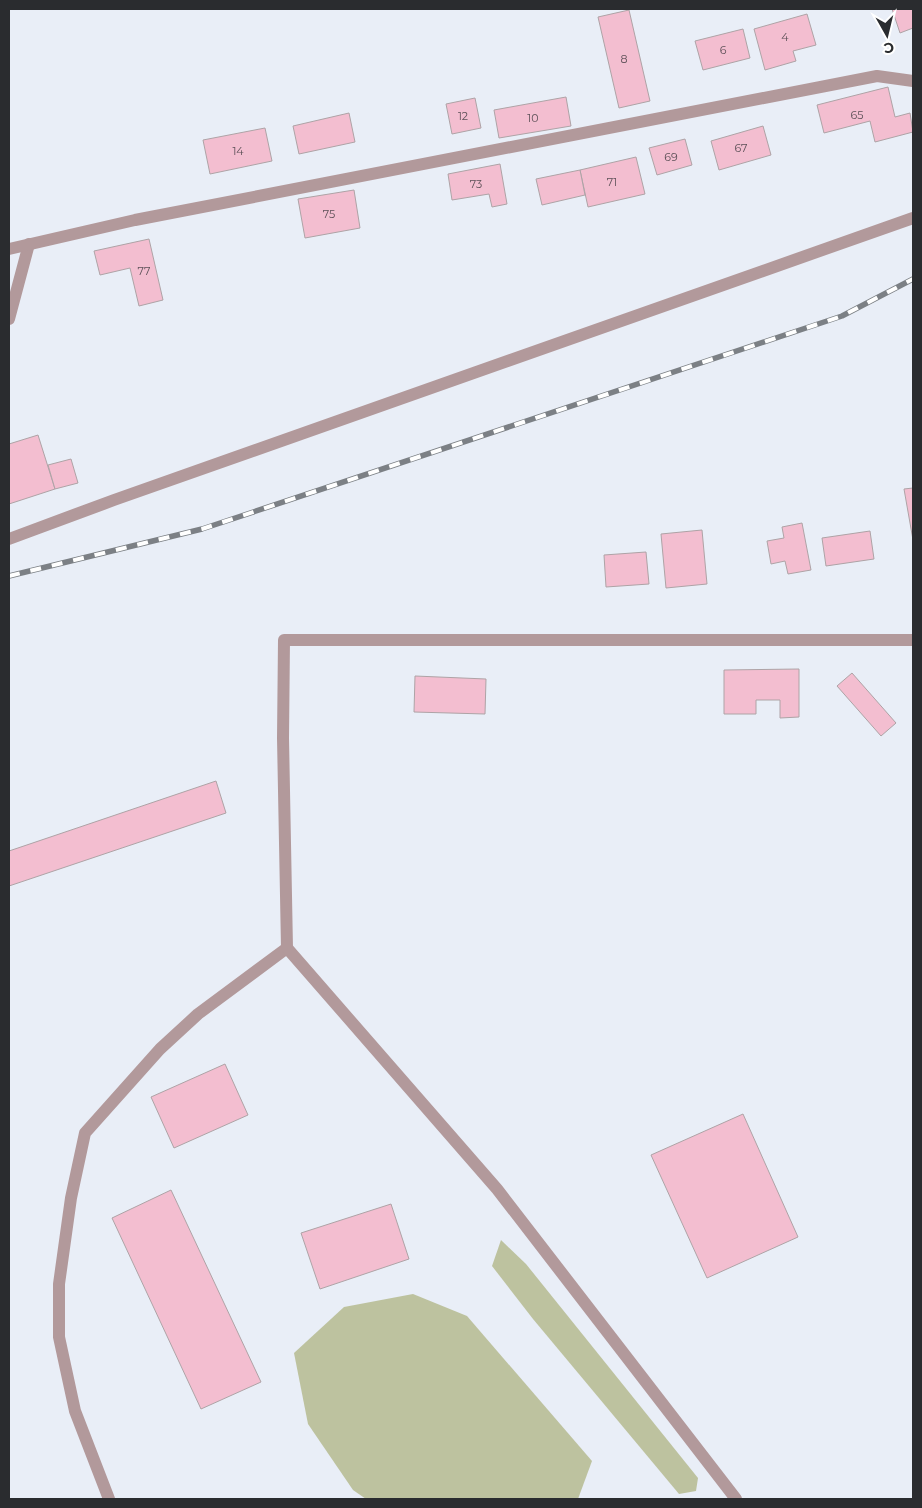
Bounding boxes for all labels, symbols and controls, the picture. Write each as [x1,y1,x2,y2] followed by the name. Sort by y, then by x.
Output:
[862,10,912,60] north arrow
[781,30,789,44] house number: 4
[883,38,895,57] text: С
[720,43,727,57] house number: 6
[620,52,628,66] house number: 8
[851,108,863,122] house number: 65
[458,109,468,123] house number: 12
[527,111,539,125] house number: 10
[734,141,748,155] house number: 67
[232,144,244,158] house number: 14
[664,150,678,164] house number: 69
[607,175,617,189] house number: 71
[470,177,482,191] house number: 73
[323,207,335,221] house number: 75
[138,264,150,278] house number: 77

